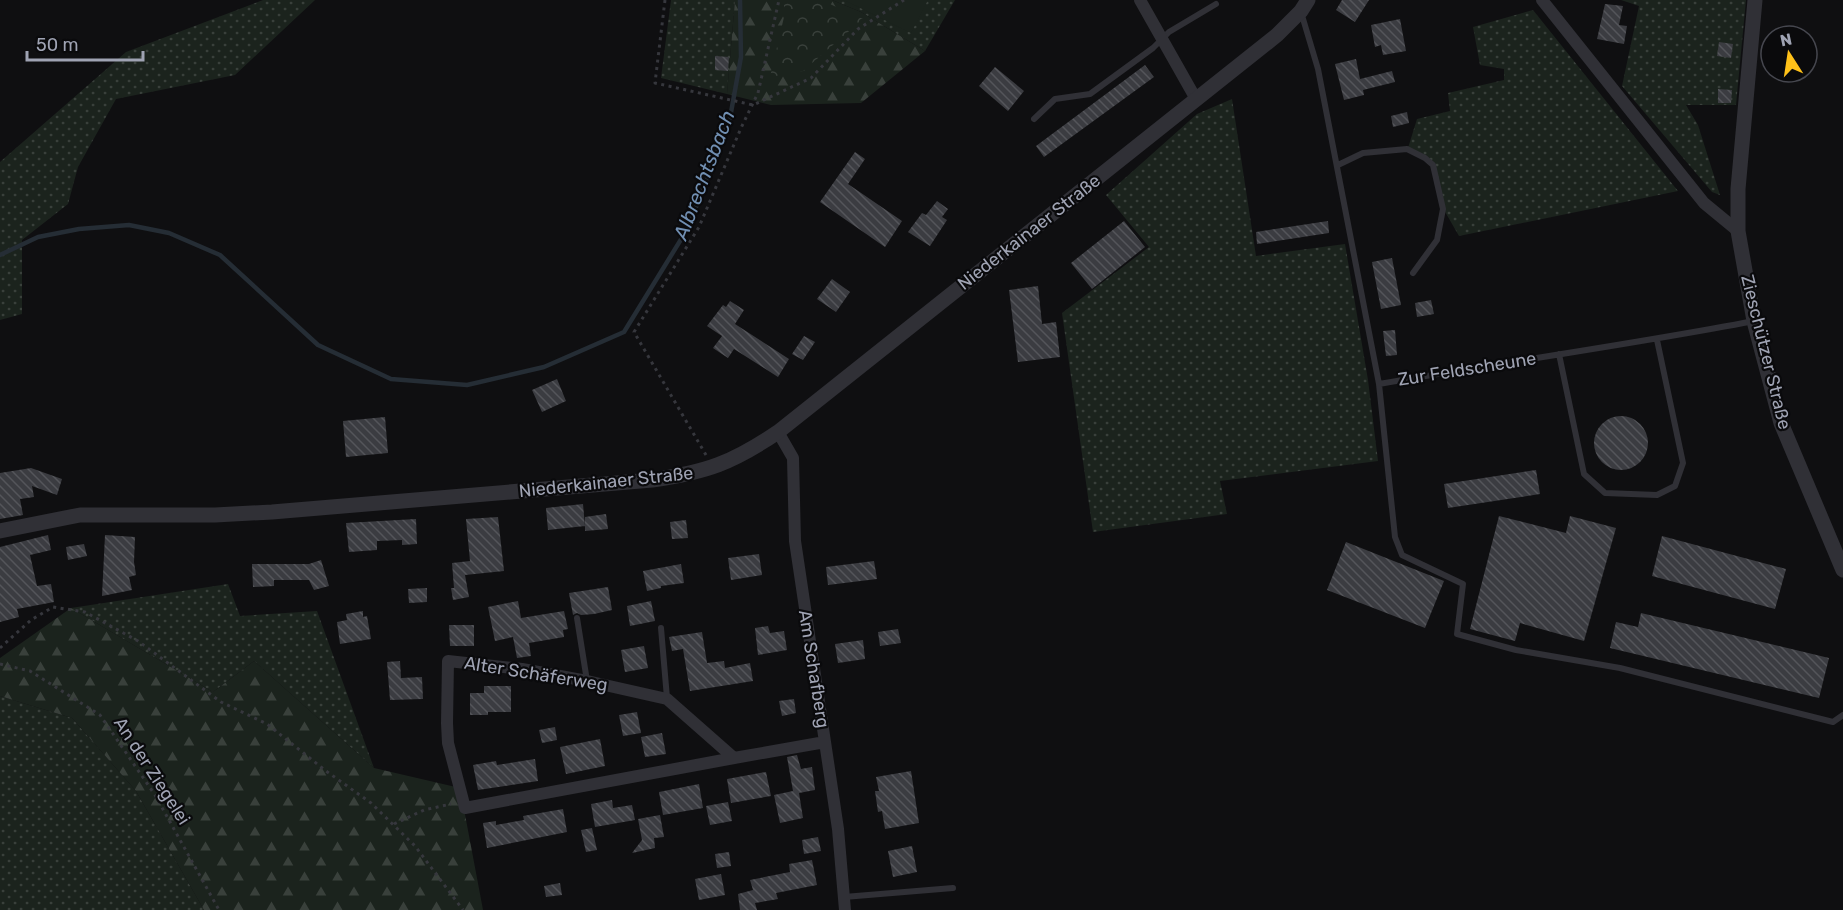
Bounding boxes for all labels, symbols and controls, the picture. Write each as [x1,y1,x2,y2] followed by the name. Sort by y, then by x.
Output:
[27,24,142,62] scale bar
[1759,24,1819,84] north arrow
[1778,29,1794,50] text: N
[36,34,79,56] text: 50 m
[668,107,740,244] water label: Albrechtsbach
[953,169,1105,295] street label: Niederkainaer Straße
[1736,272,1796,432] street label: Zieschützer Straße
[1396,347,1538,391] street label: Zur Feldscheune
[518,462,694,502] street label: Niederkainaer Straße
[794,608,834,730] street label: Am Schafberg
[463,652,609,696] street label: Alter Schäferweg
[109,713,195,829] street label: An der Ziegelei

